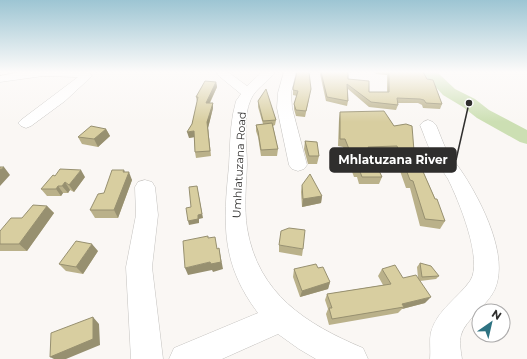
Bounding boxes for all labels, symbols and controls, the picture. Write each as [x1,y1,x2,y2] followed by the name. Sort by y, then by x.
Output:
[229,111,249,219] street label: Umhlatuzana Road
[330,148,456,172] callout: Mhlatuzana River
[338,152,448,167] text: Mhlatuzana River
[471,303,511,343] north arrow
[489,306,504,323] text: N

